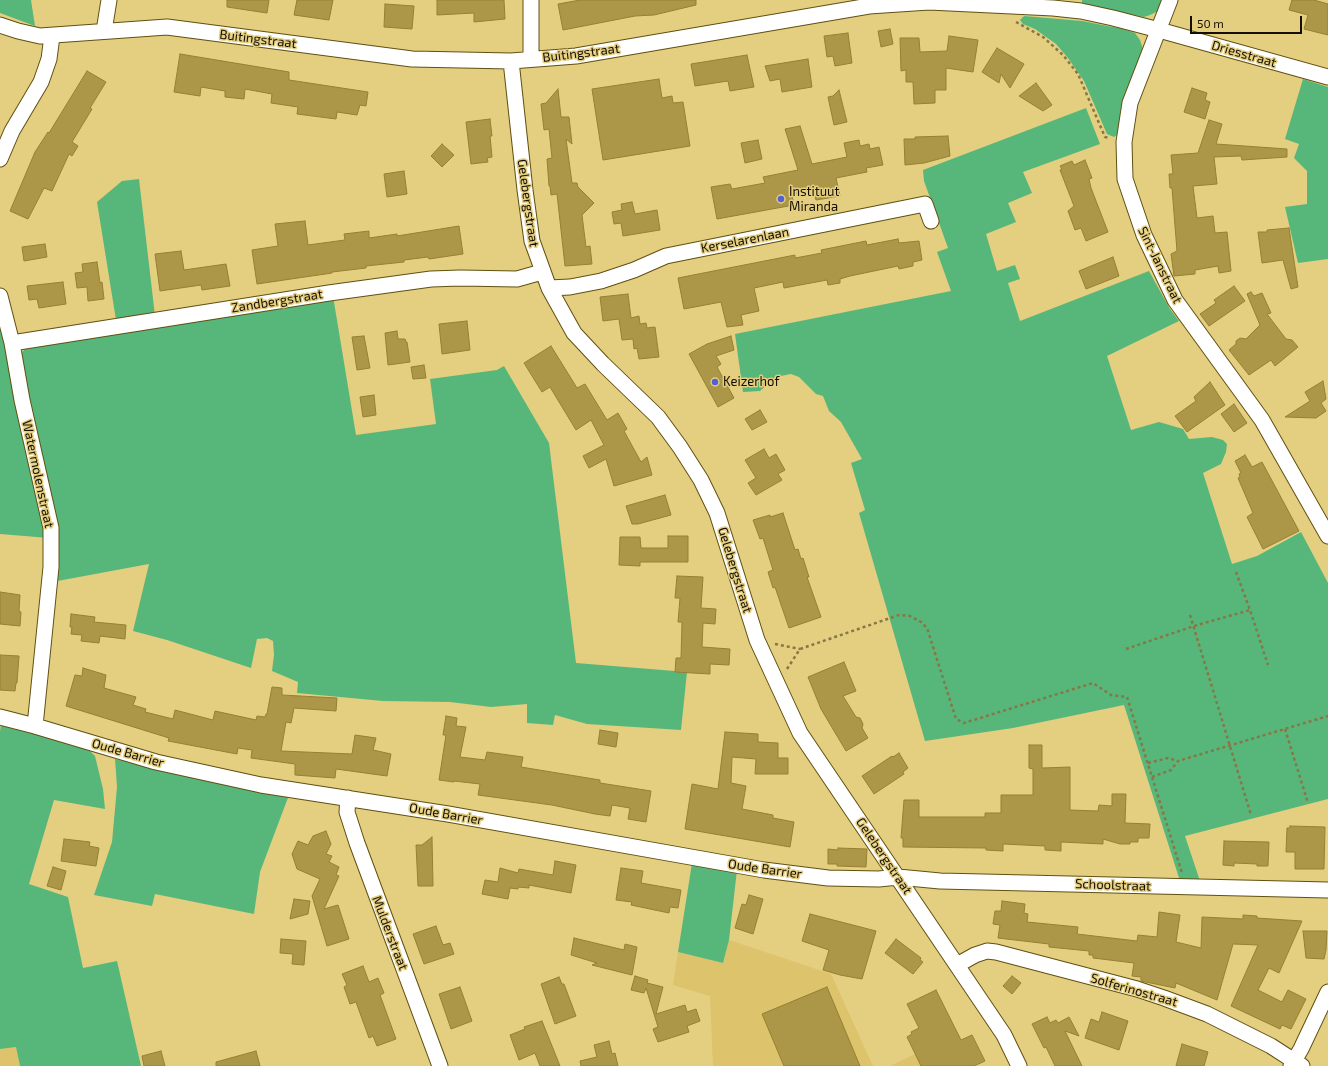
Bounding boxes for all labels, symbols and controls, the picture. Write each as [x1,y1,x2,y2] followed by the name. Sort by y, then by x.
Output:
[1192,8,1304,34] scale bar
[1197,16,1224,30] text: 50 m
[219,27,297,51] street label: Buitingstraat
[1210,37,1278,71] street label: Driesstraat
[542,41,620,65] street label: Buitingstraat
[514,158,542,248] street label: Gelebergstraat
[789,184,839,215] place label: Instituut Miranda
[776,194,786,204] marker: Instituut Miranda
[700,224,790,256] street label: Kerselarenlaan
[1135,224,1185,306] street label: Sint-Janstraat
[230,286,324,316] street label: Zandbergstraat
[723,374,779,390] place label: Keizerhof
[710,377,720,387] marker: Keizerhof
[19,419,57,529] street label: Watermolenstraat
[715,525,755,615] street label: Gelebergstraat
[90,735,166,771] street label: Oude Barrier
[408,800,484,828] street label: Oude Barrier
[853,815,915,897] street label: Gelebergstraat
[727,856,803,882] street label: Oude Barrier
[1075,876,1151,894] street label: Schoolstraat
[369,894,411,972] street label: Mulderstraat
[1089,970,1179,1010] street label: Solferinostraat

